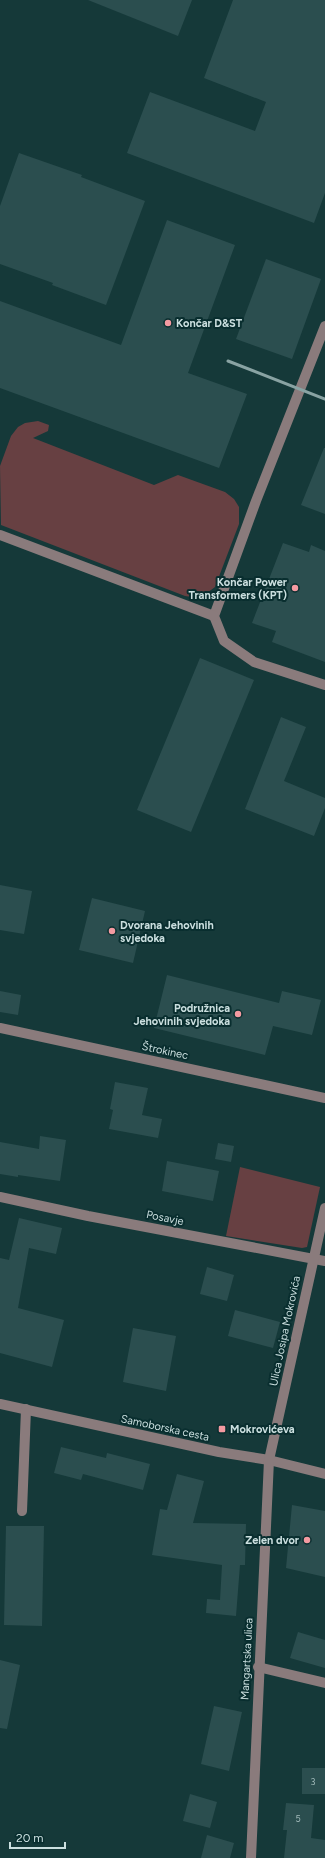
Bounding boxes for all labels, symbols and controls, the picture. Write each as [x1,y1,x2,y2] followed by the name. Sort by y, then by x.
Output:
[176,317,243,330] place label: Končar D&ST
[163,318,173,328] marker: Končar D&ST
[188,576,288,602] place label: Končar Power Transformers (KPT)
[290,583,300,593] marker: Končar Power Transformers (KPT)
[120,919,214,945] place label: Dvorana Jehovinih svjedoka
[107,926,117,936] marker: Dvorana Jehovinih svjedoka
[133,1002,230,1028] place label: Podružnica Jehovinih svjedoka
[233,1009,243,1019] marker: Podružnica Jehovinih svjedoka
[141,1039,190,1062] street label: Štrokinec
[145,1208,185,1228] street label: Posavje
[267,1275,303,1387] street label: Ulica Josipa Mokrovića
[120,1412,210,1444] street label: Samoborska cesta
[230,1423,295,1436] place label: Mokrovićeva
[217,1424,227,1434] marker: Mokrovićeva
[245,1534,300,1547] place label: Zelen dvor
[302,1535,312,1545] marker: Zelen dvor
[238,1618,256,1700] street label: Mangartska ulica
[311,1776,316,1787] house number: 3
[295,1813,301,1824] house number: 5
[10,1824,65,1850] scale bar
[16,1831,44,1845] text: 20 m

